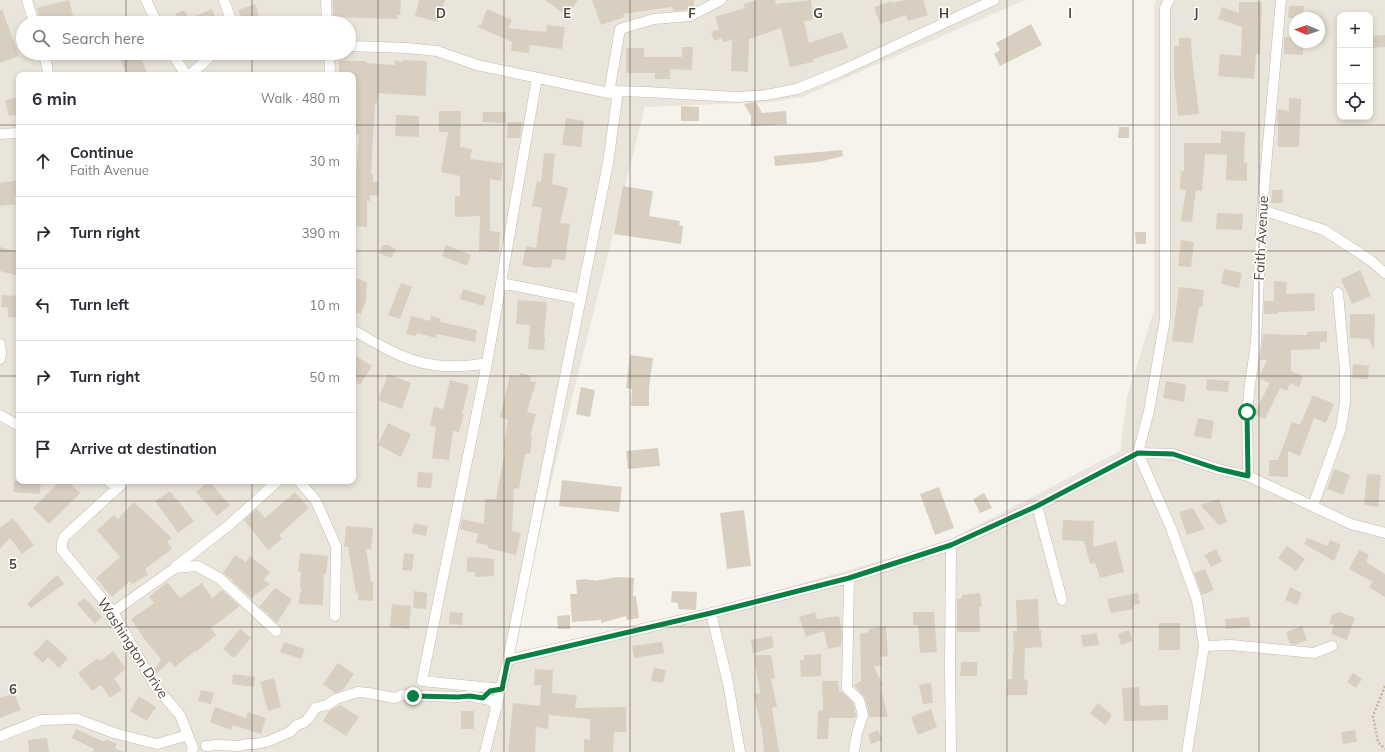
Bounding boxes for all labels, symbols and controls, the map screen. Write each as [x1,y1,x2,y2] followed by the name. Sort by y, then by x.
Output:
[436,5,446,21] text: D
[563,5,571,21] text: E
[688,5,696,21] text: F
[813,5,823,21] text: G
[939,5,949,21] text: H
[1068,5,1072,21] text: I
[1194,5,1198,21] text: J
[1289,12,1325,48] north arrow
[1337,12,1373,120] map controls
[1337,12,1373,48] button: +
[16,16,356,60] search box
[30,27,52,49] icon: search
[62,29,144,48] text: Search here
[1337,48,1373,84] button: −
[1337,84,1373,120] button: locate
[32,88,77,109] text: 6 min
[261,90,340,106] text: Walk · 480 m
[70,143,133,162] text: Continue
[32,150,54,172] icon: ahead
[310,153,340,169] text: 30 m
[70,162,149,178] text: Faith Avenue
[1250,195,1272,281] street label: Faith Avenue
[32,222,54,244] icon: right
[70,223,140,242] text: Turn right
[302,225,340,241] text: 390 m
[32,294,54,316] icon: left
[70,295,129,314] text: Turn left
[310,297,340,313] text: 10 m
[32,366,54,388] icon: right
[70,367,140,386] text: Turn right
[310,369,340,385] text: 50 m
[1238,403,1256,421] route start
[32,438,54,460] icon: arrive
[70,439,217,458] text: Arrive at destination
[9,556,17,572] text: 5
[94,594,172,702] street label: Washington Drive
[9,681,17,697] text: 6
[404,687,422,705] route end

